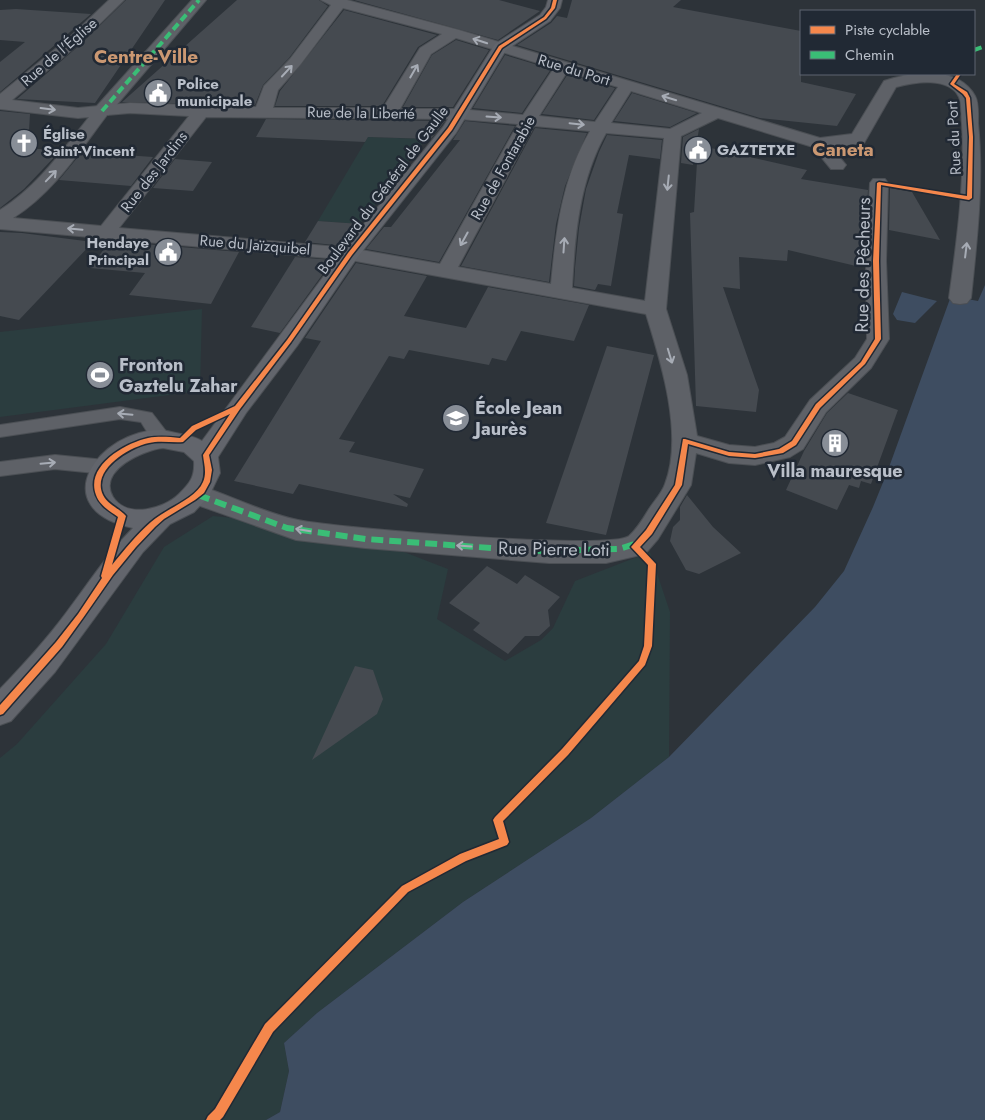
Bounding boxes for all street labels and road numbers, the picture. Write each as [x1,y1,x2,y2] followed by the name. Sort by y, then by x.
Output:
[16,12,102,91] street label: Rue de l'Église
[535,49,613,91] street label: Rue du Port
[941,100,967,176] street label: Rue du Port
[307,101,415,125] street label: Rue de la Liberté
[312,101,454,279] street label: Boulevard du Général de Gaulle
[465,112,541,224] street label: Rue de Fontarabie
[115,127,193,217] street label: Rue des Jardins
[849,197,877,333] street label: Rue des Pêcheurs
[199,229,311,261] street label: Rue du Jaïzquibel
[498,535,610,563] street label: Rue Pierre Loti

